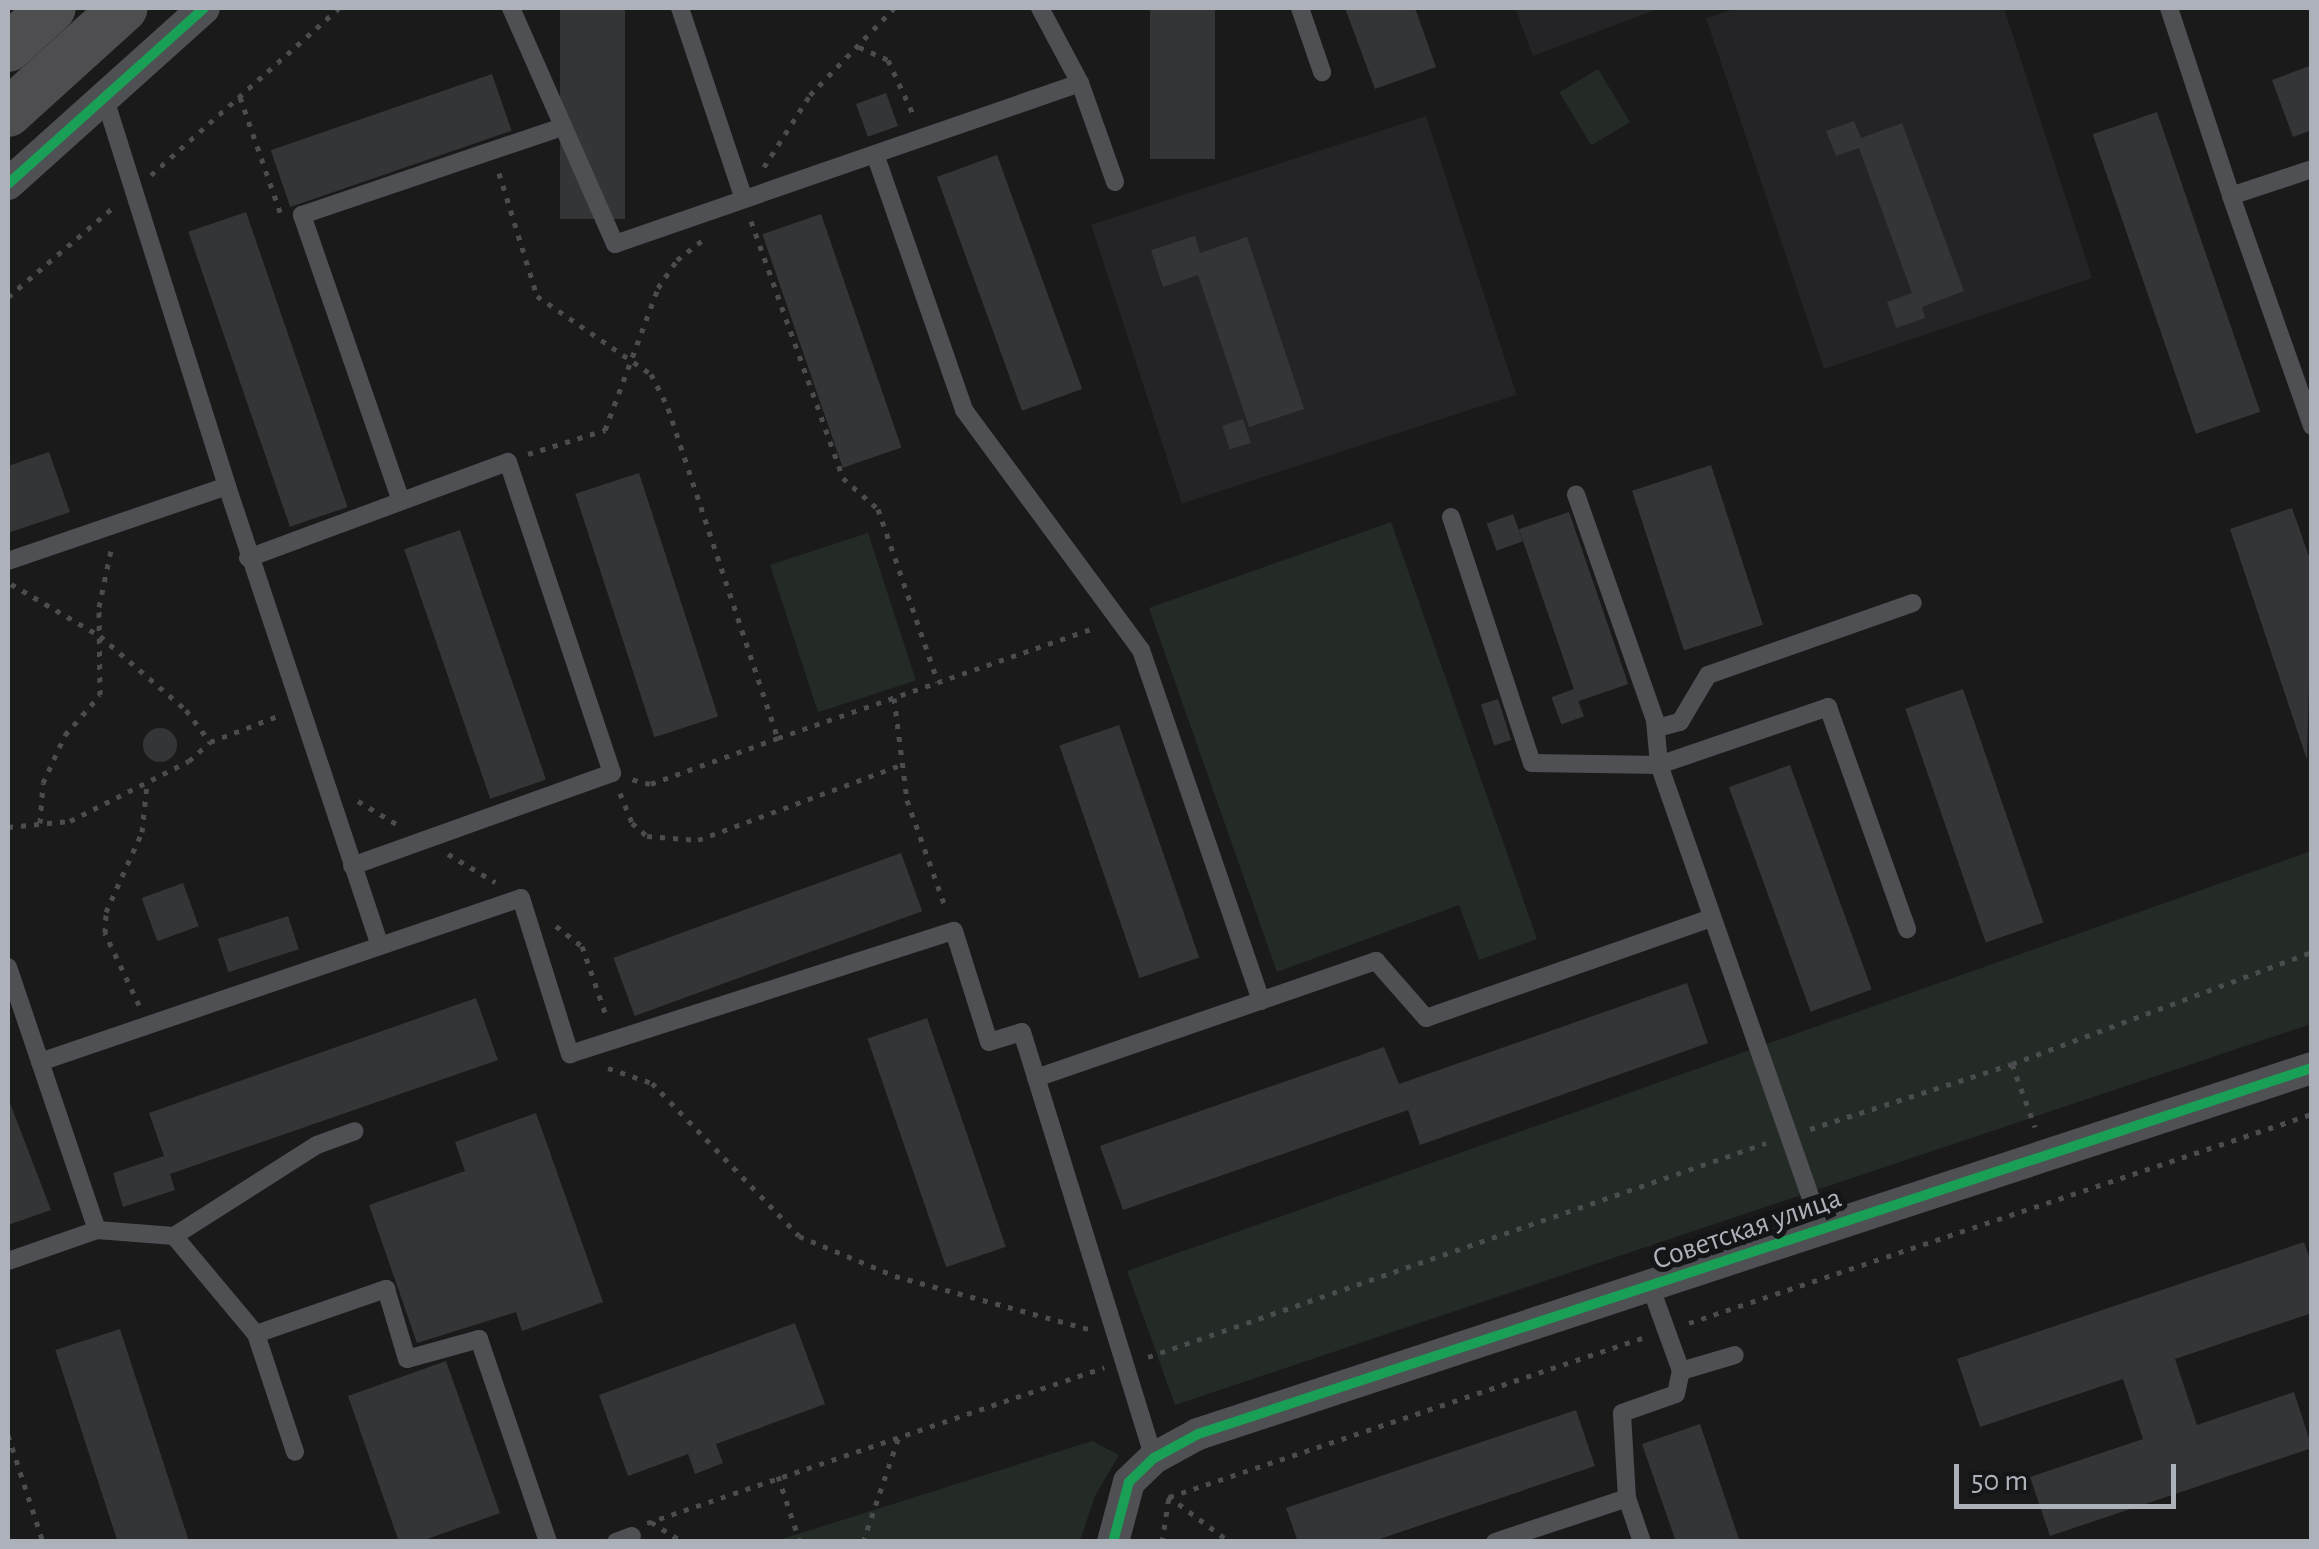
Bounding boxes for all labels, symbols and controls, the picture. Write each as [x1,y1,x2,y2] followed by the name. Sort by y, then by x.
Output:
[1648,1180,1846,1278] street label: Советская улица
[1959,1444,2182,1506] scale bar
[1971,1466,2028,1496] text: 50 m

